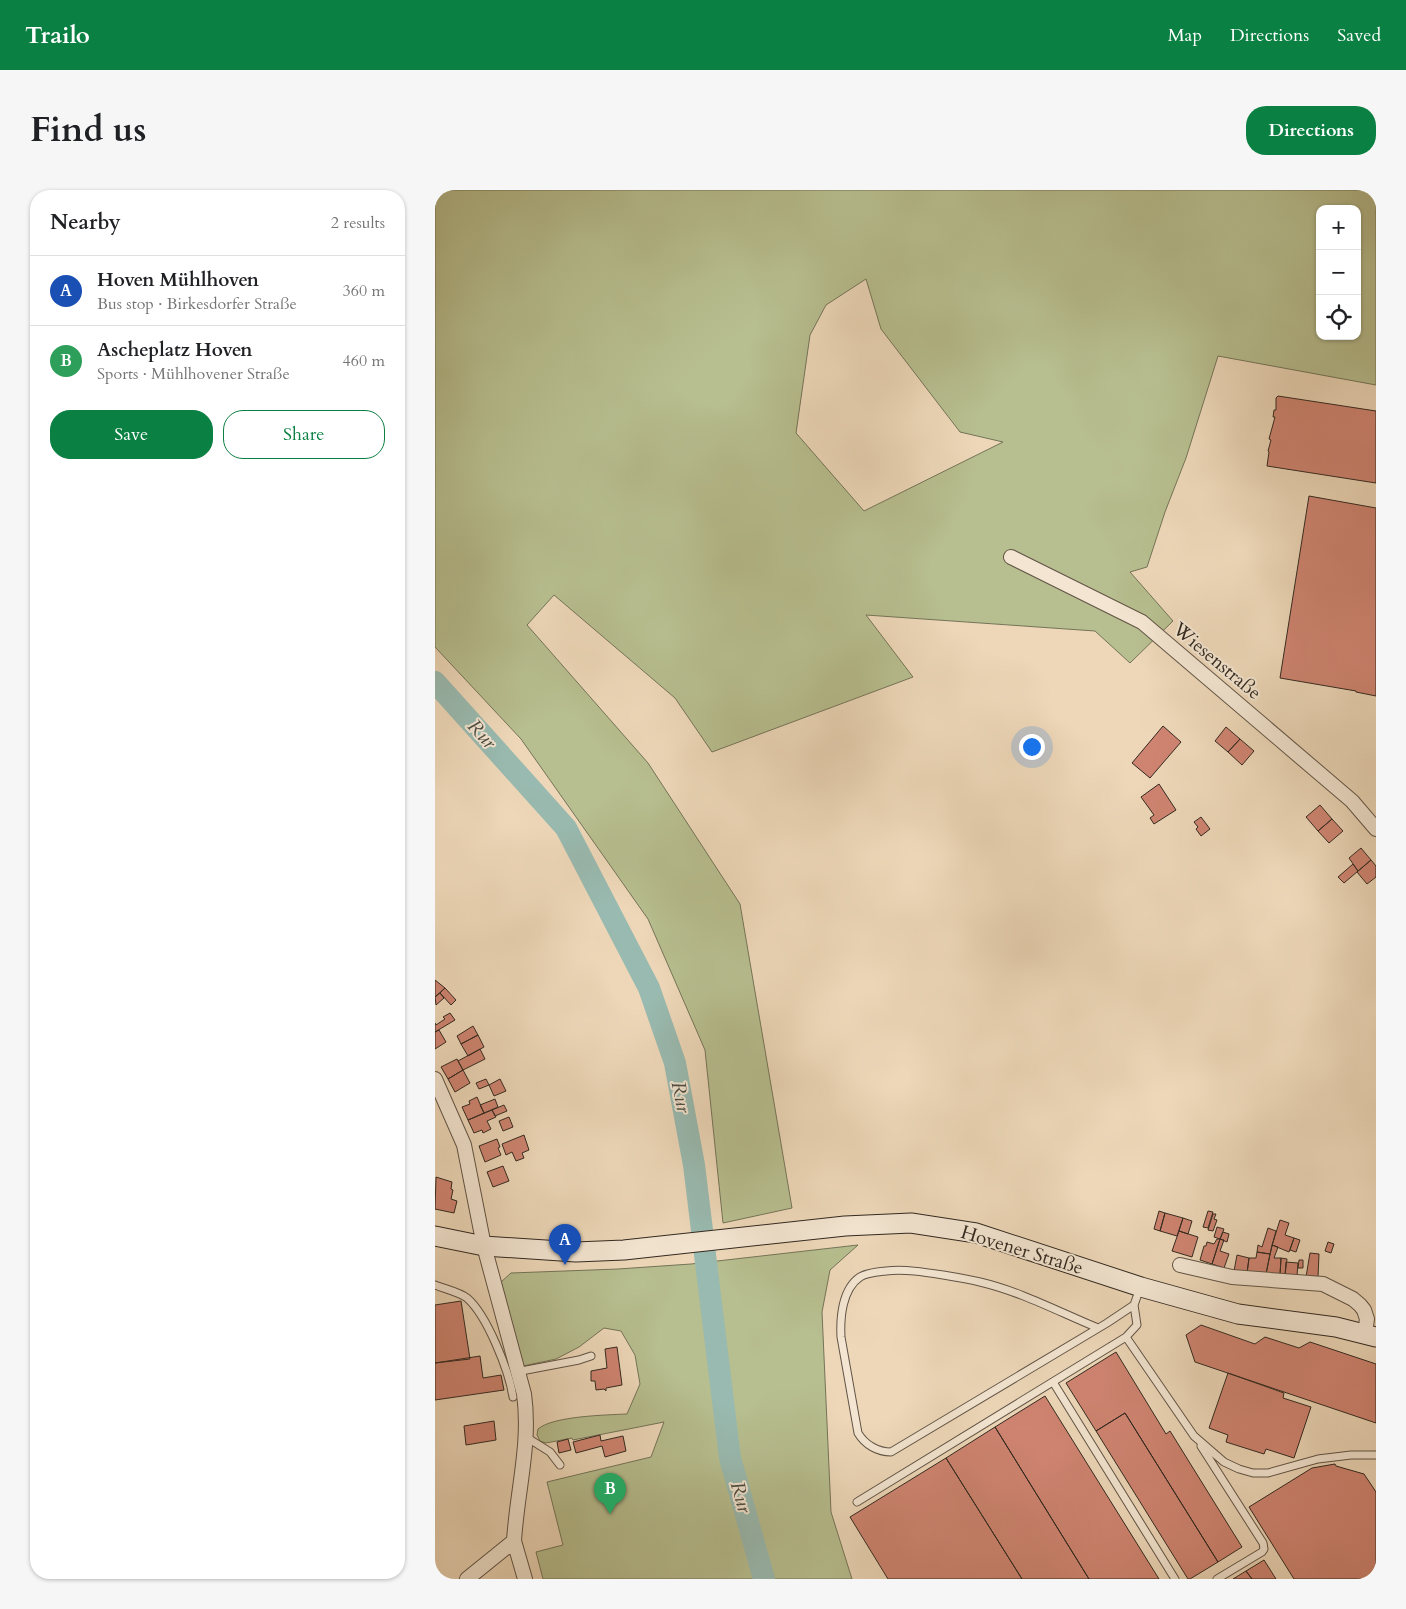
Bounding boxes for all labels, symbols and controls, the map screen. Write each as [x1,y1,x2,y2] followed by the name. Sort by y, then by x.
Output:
[25,19,90,52] text: Trailo
[1168,23,1202,48] text: Map
[1230,23,1309,48] text: Directions
[1337,23,1381,48] text: Saved
[30,106,146,154] text: Find us
[1246,106,1376,155] button: Directions
[1316,205,1361,340] map controls
[1316,205,1361,250] button: +
[50,208,121,237] text: Nearby
[331,212,385,234] text: 2 results
[1316,250,1361,295] button: −
[97,267,259,293] text: Hoven Mühlhoven
[60,280,72,302] text: A
[343,280,385,302] text: 360 m
[97,293,297,315] text: Bus stop · Birkesdorfer Straße
[1316,295,1361,340] button: locate
[97,337,253,363] text: Ascheplatz Hoven
[60,350,72,372] text: B
[343,350,385,372] text: 460 m
[97,363,290,385] text: Sports · Mühlhovener Straße
[50,410,213,459] button: Save
[223,410,385,459] button: Share
[1166,616,1267,706] street label: Wiesenstraße
[461,713,504,756] water label: Rur
[1019,734,1045,760] your location
[665,1079,698,1116] water label: Rur
[958,1219,1086,1281] street label: Hovener Straße
[549,1224,581,1265] pin: A
[594,1473,626,1514] pin: B
[724,1478,759,1517] water label: Rur

